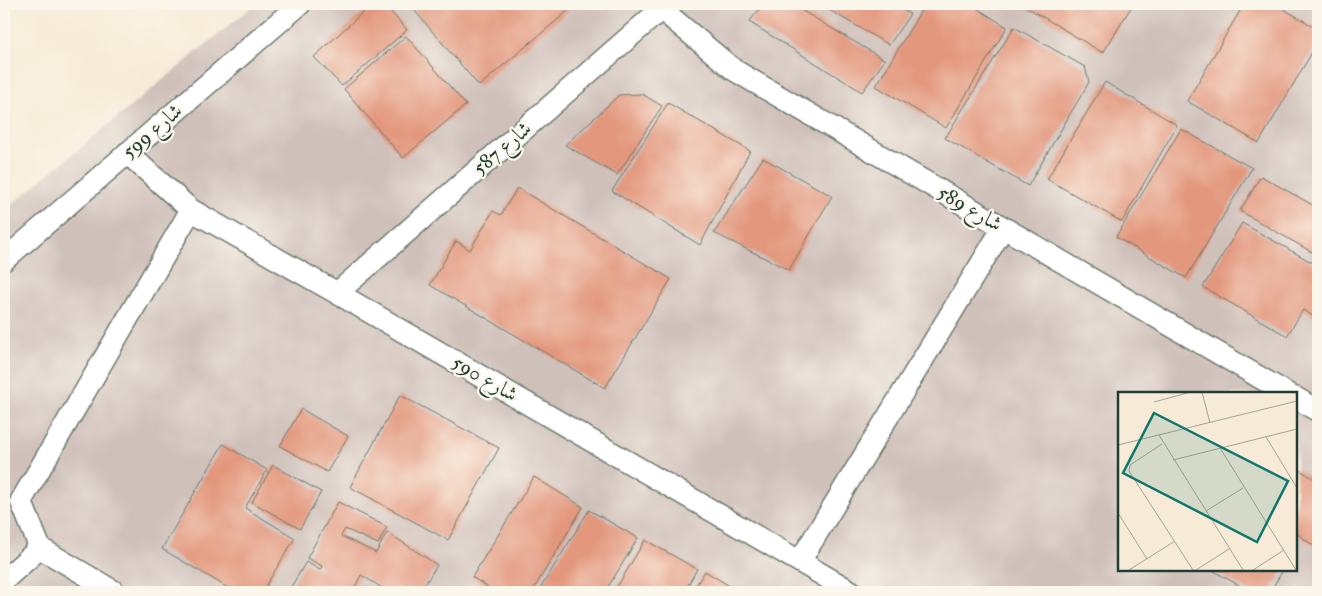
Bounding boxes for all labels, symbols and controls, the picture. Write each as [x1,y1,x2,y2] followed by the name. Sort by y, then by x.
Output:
[116,98,191,168] street label: شارع 599
[467,115,540,184] street label: شارع 587
[930,179,1007,241] street label: شارع 589
[445,349,523,412] street label: شارع 590
[1118,392,1297,571] inset map

